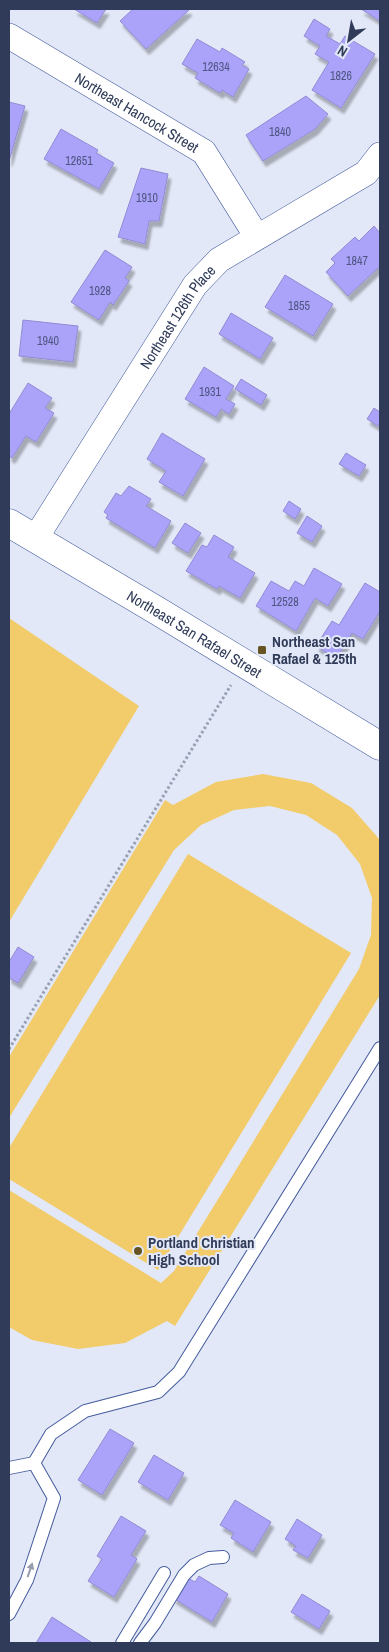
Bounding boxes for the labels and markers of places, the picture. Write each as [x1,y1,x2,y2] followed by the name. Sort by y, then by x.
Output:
[272,631,357,669] place label: Northeast San Rafael & 125th
[256,644,268,656] marker: Northeast San Rafael & 125th
[148,1232,255,1270] place label: Portland Christian High School
[132,1245,144,1257] marker: Portland Christian High School

